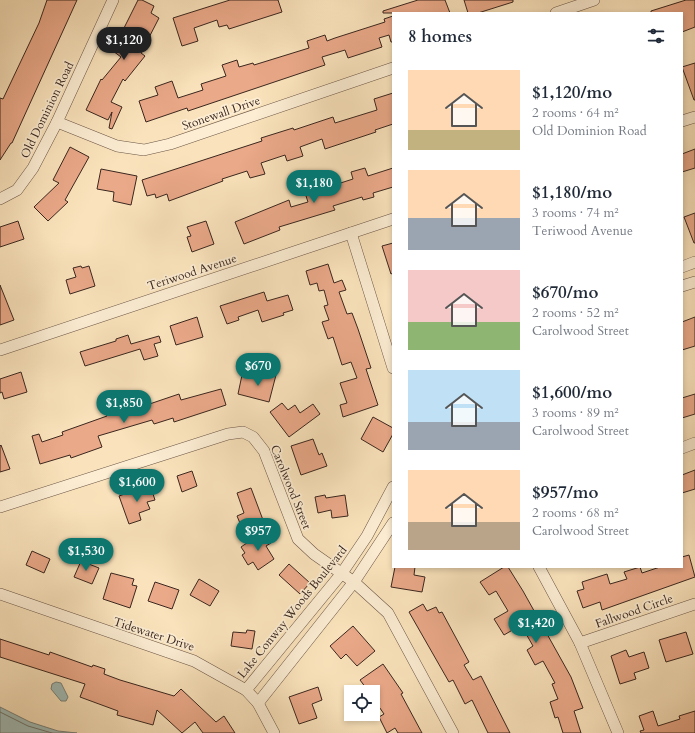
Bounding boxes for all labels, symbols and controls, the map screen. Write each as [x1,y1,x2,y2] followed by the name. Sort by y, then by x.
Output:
[408,25,472,48] text: 8 homes
[645,25,667,47] icon: filters
[91,27,157,61] pin: $1,120
[105,31,143,49] text: $1,120
[17,58,78,161] street label: Old Dominion Road
[532,81,612,104] text: $1,120/mo
[440,86,488,134] icon: home
[180,92,262,134] street label: Stonewall Drive
[532,104,619,122] text: 2 rooms · 64 m²
[532,122,647,140] text: Old Dominion Road
[281,170,347,204] pin: $1,180
[295,174,333,192] text: $1,180
[532,181,612,204] text: $1,180/mo
[440,186,488,234] icon: home
[532,204,619,222] text: 3 rooms · 74 m²
[532,222,633,240] text: Teriwood Avenue
[145,250,239,294] street label: Teriwood Avenue
[532,281,598,304] text: $670/mo
[440,286,488,334] icon: home
[532,304,619,322] text: 2 rooms · 52 m²
[532,322,629,340] text: Carolwood Street
[234,353,282,387] pin: $670
[245,357,271,375] text: $670
[532,381,612,404] text: $1,600/mo
[440,386,488,434] icon: home
[91,390,157,424] pin: $1,850
[105,394,143,412] text: $1,850
[532,404,619,422] text: 3 rooms · 89 m²
[532,422,629,440] text: Carolwood Street
[267,443,315,532] street label: Carolwood Street
[104,469,170,503] pin: $1,600
[118,473,156,491] text: $1,600
[532,481,598,504] text: $957/mo
[440,486,488,534] icon: home
[532,504,619,522] text: 2 rooms · 68 m²
[234,518,282,552] pin: $957
[245,522,271,540] text: $957
[532,522,629,540] text: Carolwood Street
[53,538,119,572] pin: $1,530
[67,542,105,560] text: $1,530
[234,542,351,682] street label: Lake Conway Woods Boulevard
[593,590,675,632] street label: Fallwood Circle
[503,610,569,644] pin: $1,420
[111,613,197,655] street label: Tidewater Drive
[517,614,555,632] text: $1,420
[344,685,380,721] map controls
[344,685,380,721] button: locate

